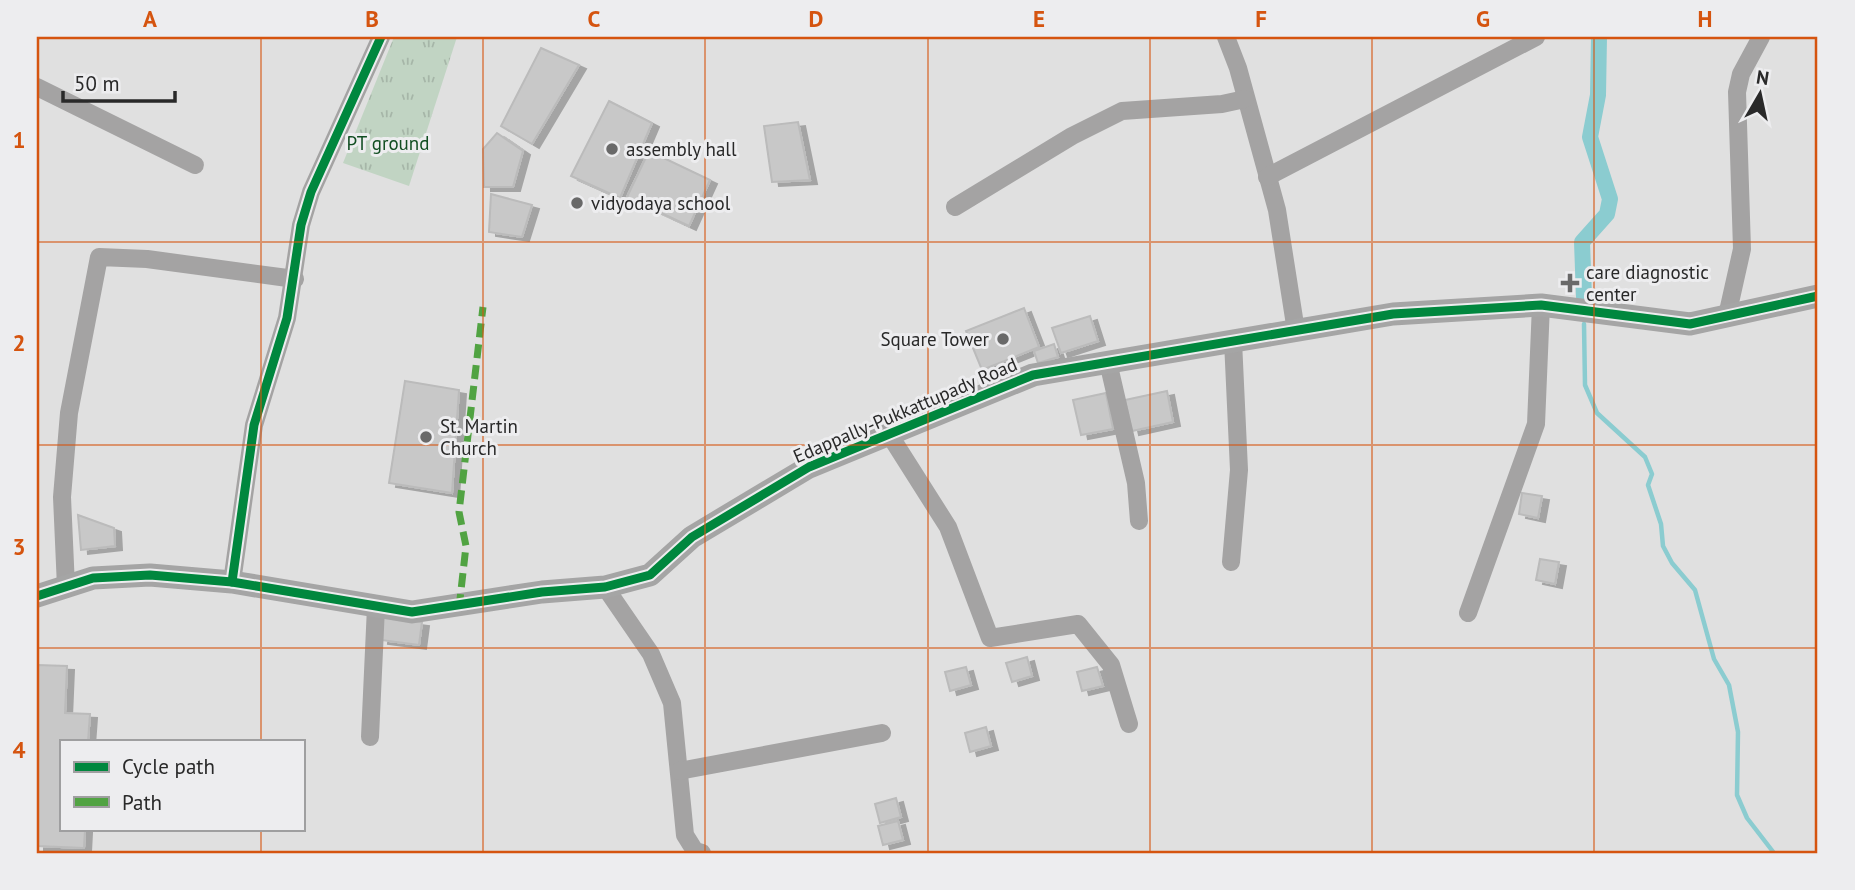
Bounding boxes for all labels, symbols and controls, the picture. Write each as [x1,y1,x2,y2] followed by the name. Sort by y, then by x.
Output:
[143,4,157,33] text: A
[365,4,379,33] text: B
[588,4,601,33] text: C
[809,4,823,33] text: D
[1033,4,1045,33] text: E
[1255,4,1267,33] text: F
[1476,4,1490,33] text: G
[1698,4,1712,33] text: H
[63,60,175,104] scale bar
[1726,60,1796,130] north arrow
[1755,64,1771,90] text: N
[74,70,120,97] text: 50 m
[12,125,26,154] text: 1
[347,131,429,155] park label: PT ground
[626,137,737,161] place label: assembly hall
[604,141,620,157] marker: assembly hall
[591,191,731,215] place label: vidyodaya school
[569,195,585,211] marker: vidyodaya school
[1586,260,1709,306] place label: care diagnostic center
[1560,273,1580,293] marker: care diagnostic center
[880,327,990,351] place label: Square Tower
[12,328,26,357] text: 2
[995,331,1011,347] marker: Square Tower
[789,352,1021,468] street label: Edappally-Pukkattupady Road
[440,414,518,460] place label: St. Martin Church
[418,429,434,445] marker: St. Martin Church
[12,532,26,561] text: 3
[12,735,26,764] text: 4
[60,740,304,830] legend
[122,753,215,780] text: Cycle path
[122,789,162,816] text: Path

